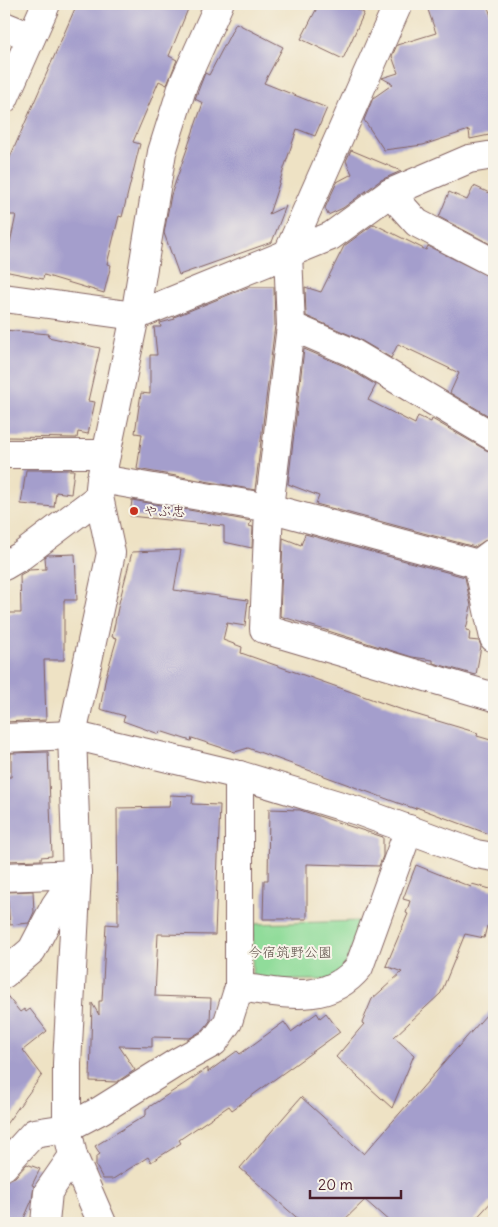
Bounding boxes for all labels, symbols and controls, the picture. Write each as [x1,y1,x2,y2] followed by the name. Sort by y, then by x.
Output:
[144,502,185,520] place label: やぶ忠
[128,505,140,517] marker: やぶ忠
[248,943,332,961] park label: 今宿筑野公園
[310,1167,402,1199] scale bar
[318,1175,353,1194] text: 20 m

